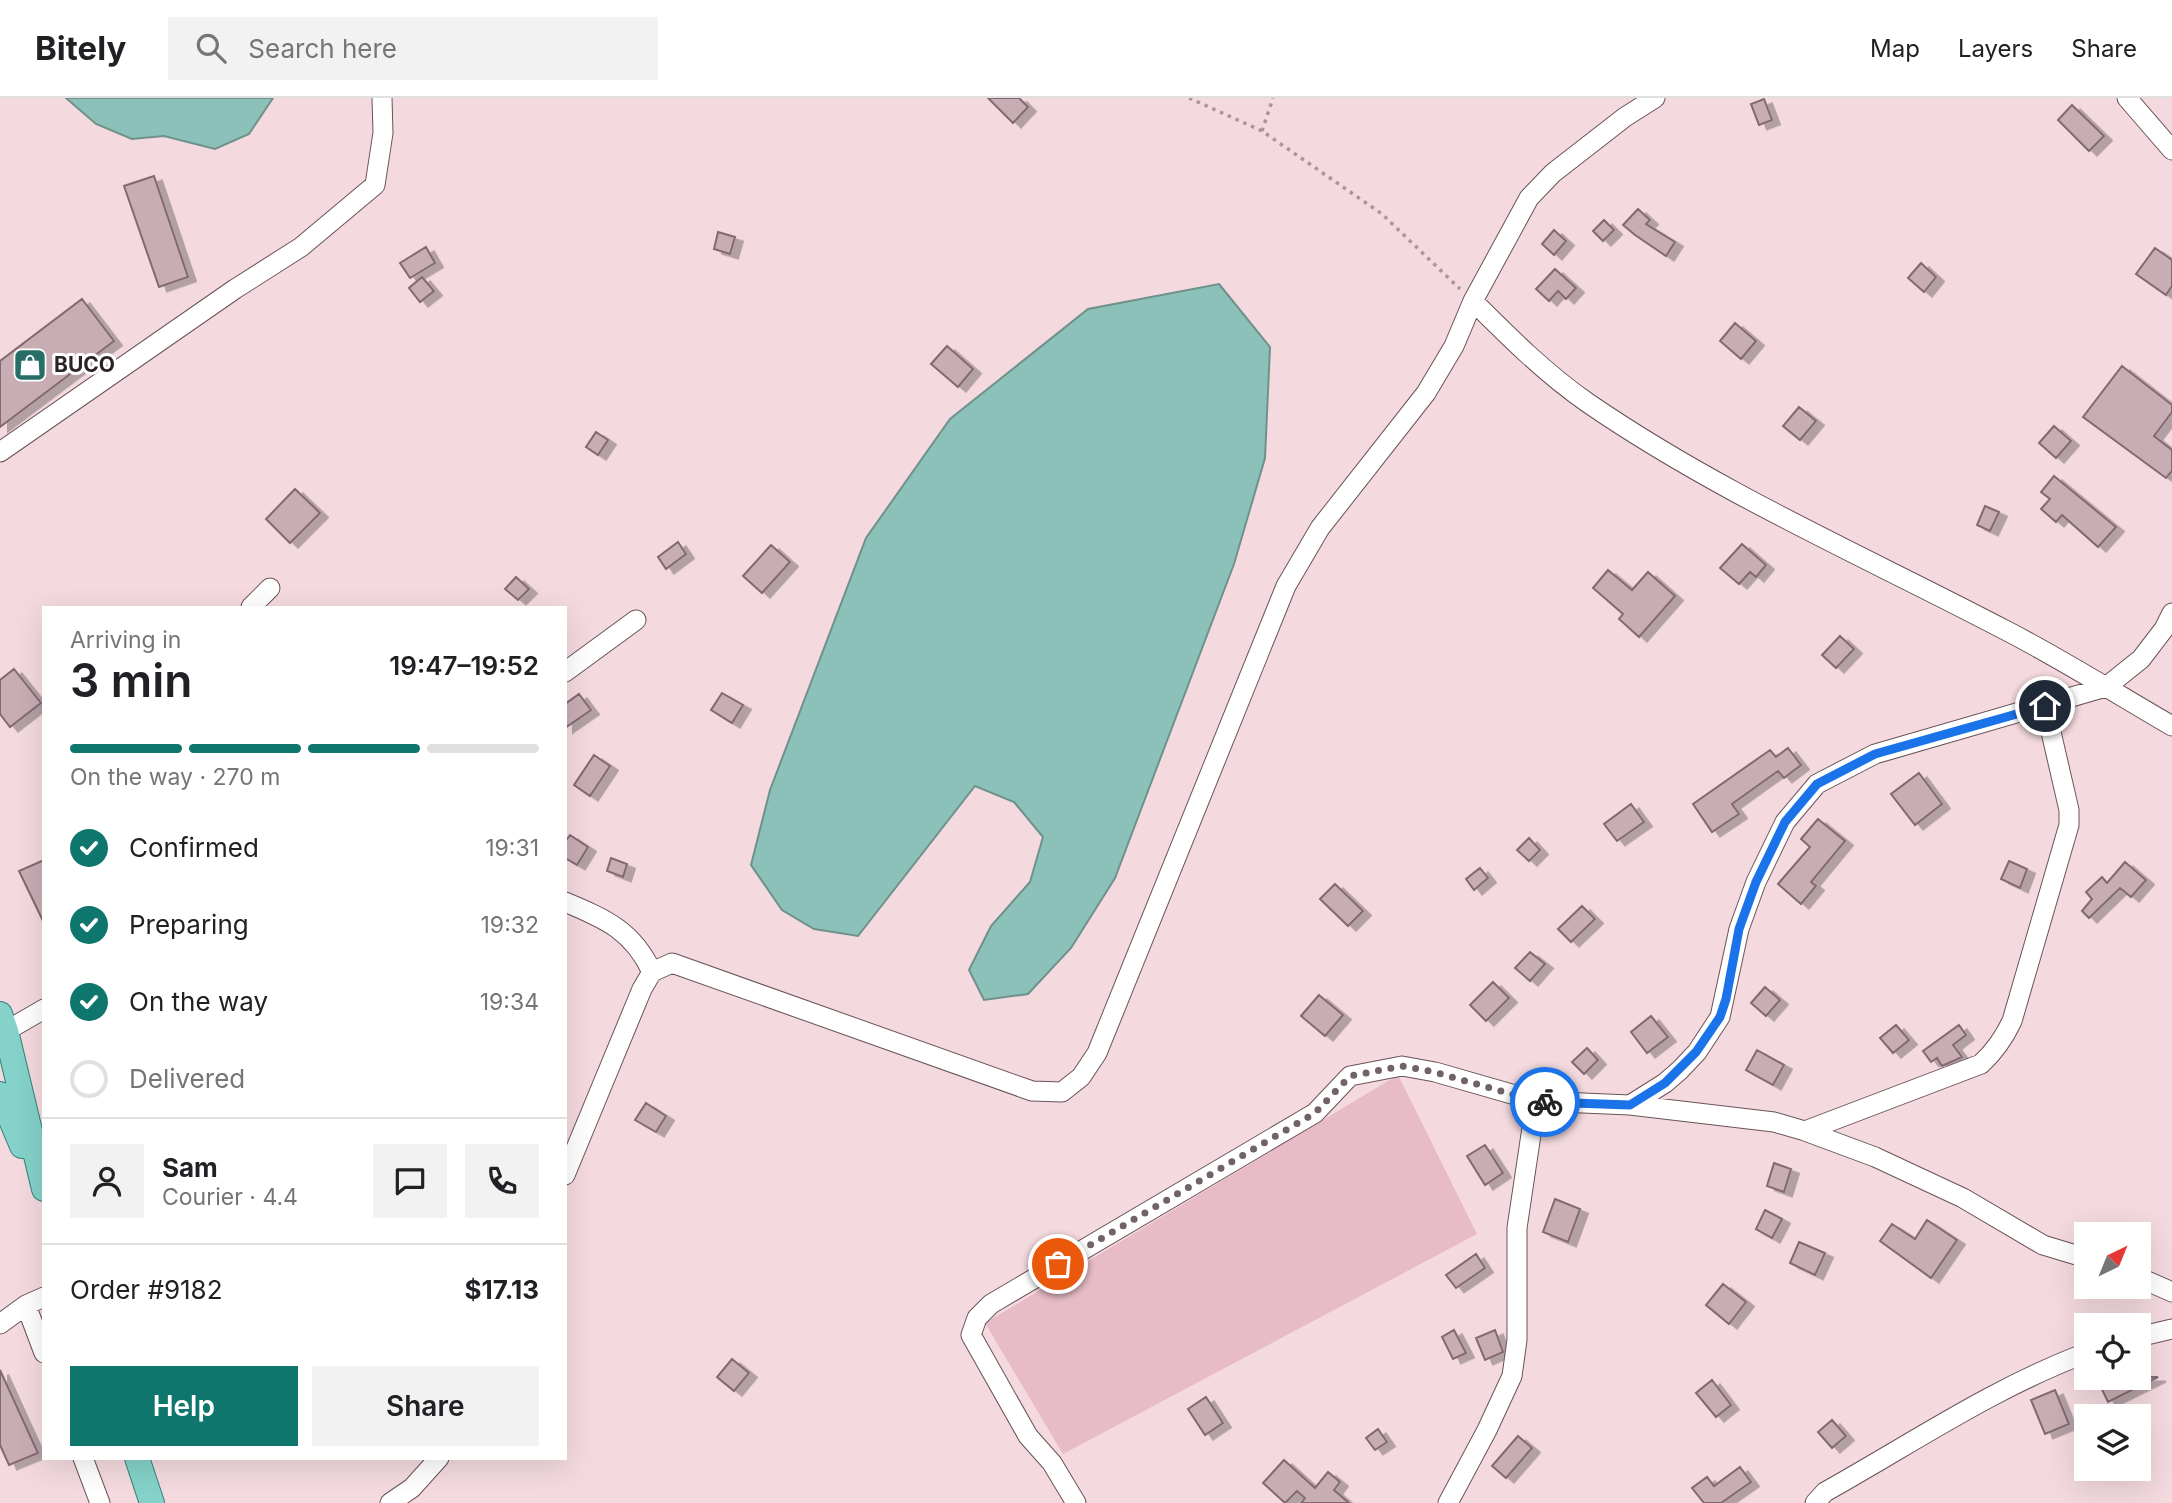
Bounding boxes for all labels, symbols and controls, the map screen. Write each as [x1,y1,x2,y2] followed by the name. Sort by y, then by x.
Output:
[168,17,658,80] search box
[35,28,126,68] text: Bitely
[192,29,230,67] icon: search
[248,33,397,64] text: Search here
[1870,34,1920,63] text: Map
[1958,34,2033,63] text: Layers
[2071,34,2137,63] text: Share
[11,346,49,384] shop icon: BUCO
[54,352,115,377] place label: BUCO
[70,626,181,654] text: Arriving in
[389,650,539,681] text: 19:47–19:52
[70,652,192,708] text: 3 min
[2015,676,2075,736] pin
[2026,687,2064,725] icon: home
[70,763,280,791] text: On the way · 270 m
[70,829,108,867] icon: check
[129,832,259,863] text: Confirmed
[485,834,539,862] text: 19:31
[70,906,108,944] icon: check
[129,909,249,940] text: Preparing
[481,911,539,939] text: 19:32
[70,983,108,1021] icon: check
[129,986,268,1017] text: On the way
[480,988,539,1016] text: 19:34
[129,1063,245,1094] text: Delivered
[1510,1067,1580,1137] courier
[1526,1083,1564,1121] icon: bike
[70,1144,144,1218] button: person
[373,1144,447,1218] button: chat
[465,1144,539,1218] button: phone
[162,1152,218,1183] text: Sam
[162,1183,298,1211] text: Courier · 4.4
[2074,1222,2151,1298] north arrow
[2074,1222,2151,1481] map controls
[1028,1234,1088,1294] pin
[1039,1245,1077,1283] icon: bag
[70,1274,223,1305] text: Order #9182
[465,1274,539,1305] text: $17.13
[2074,1313,2151,1390] button: locate
[70,1366,298,1446] button: Help
[312,1366,539,1446] button: Share
[2074,1404,2151,1481] button: layers

